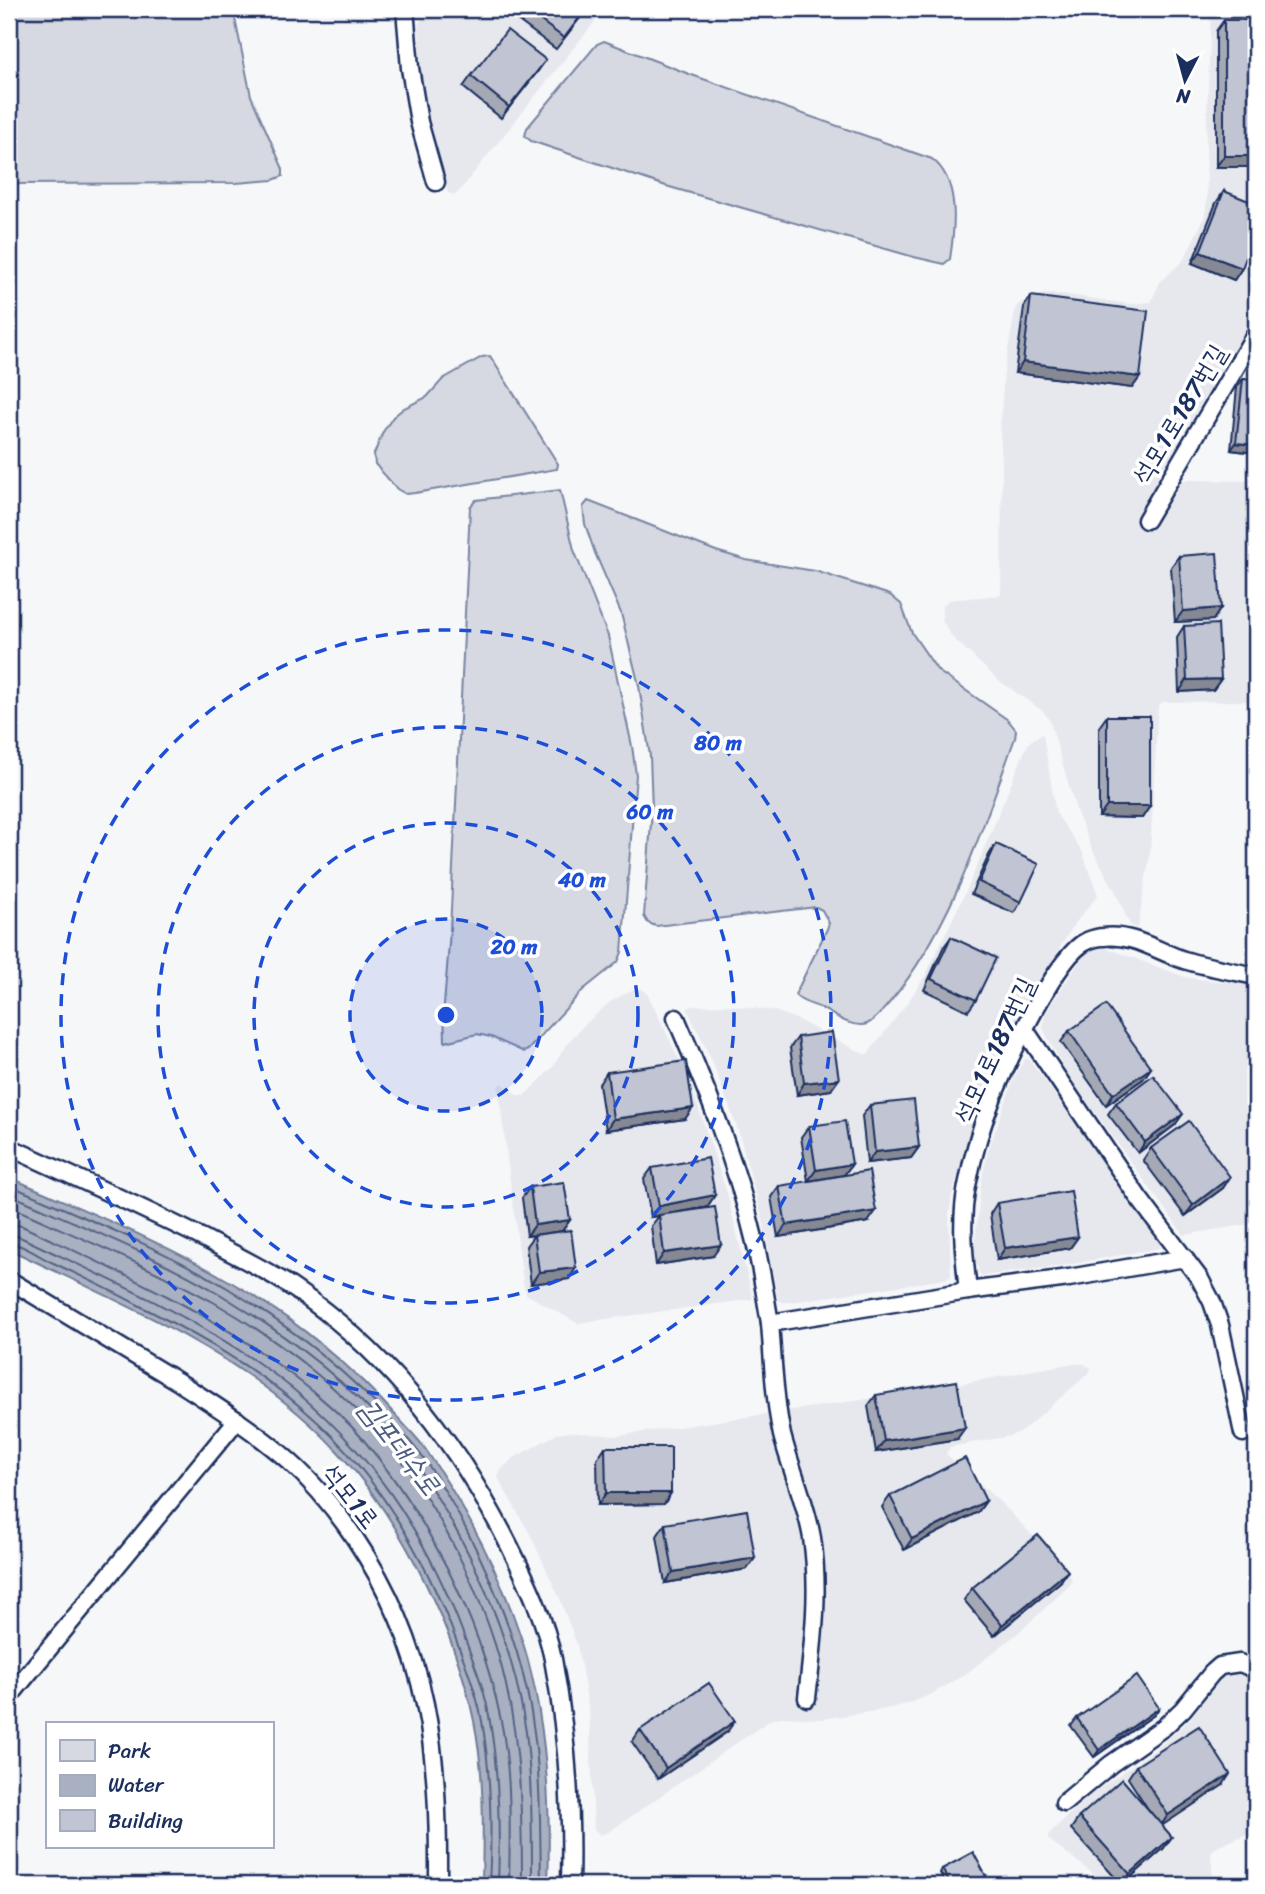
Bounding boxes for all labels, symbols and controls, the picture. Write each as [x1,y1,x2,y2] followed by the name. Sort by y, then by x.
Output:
[1150,46,1220,116] north arrow
[1174,79,1193,114] text: N
[1119,335,1239,493] street label: 석모1로187번길
[693,724,743,762] text: 80 m
[626,793,674,831] text: 60 m
[557,861,607,899] text: 40 m
[490,928,538,966] text: 20 m
[940,969,1048,1131] street label: 석모1로187번길
[434,1003,458,1027] centre of rings
[346,1388,454,1506] water label: 김포대수로
[310,1453,392,1539] street label: 석모1로
[46,1722,273,1848] legend
[108,1732,151,1770] text: Park
[108,1766,165,1804] text: Water
[108,1802,184,1840] text: Building

